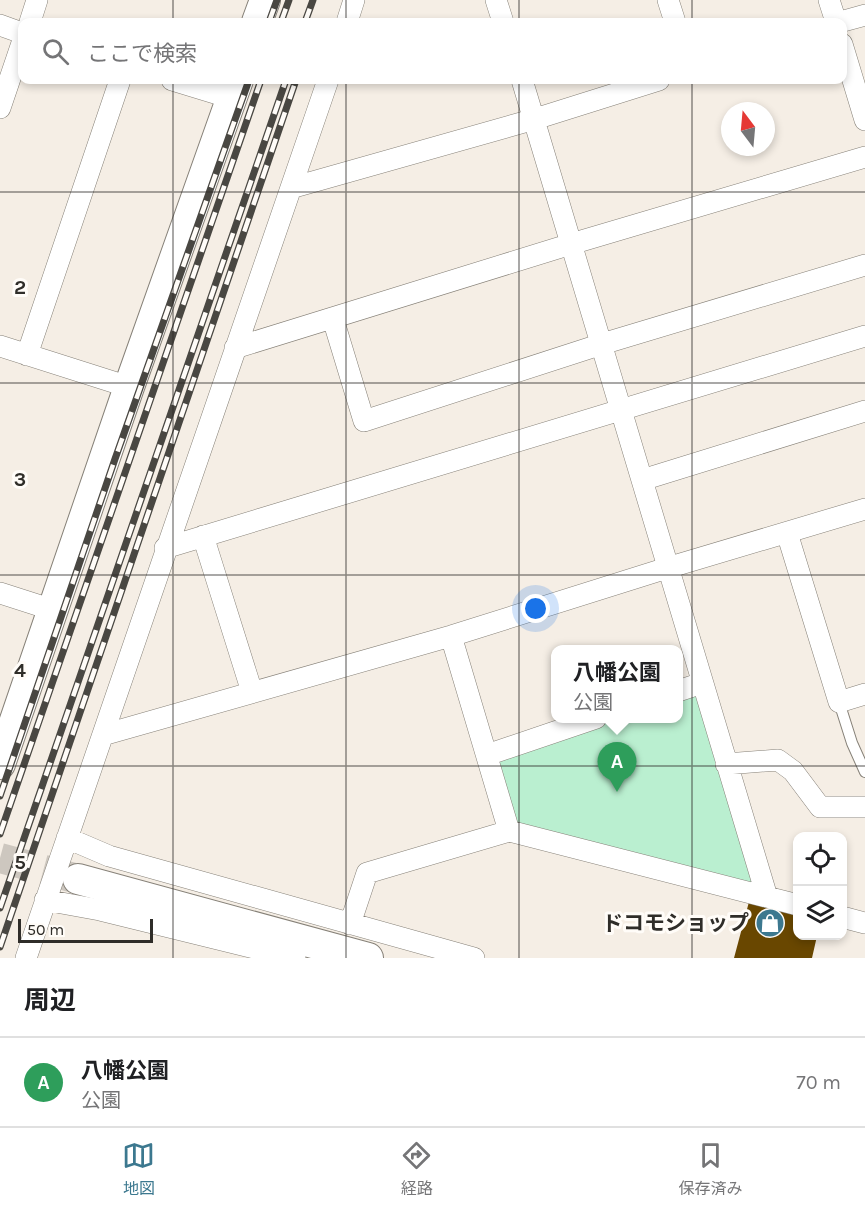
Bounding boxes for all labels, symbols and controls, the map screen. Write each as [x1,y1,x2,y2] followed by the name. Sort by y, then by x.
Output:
[18,18,847,84] search box
[39,35,72,68] icon: search
[87,41,197,67] text: ここで検索
[721,102,775,156] north arrow
[14,276,26,299] text: 2
[14,468,26,491] text: 3
[521,594,550,623] your location
[551,645,683,723] popup
[14,659,26,682] text: 4
[573,660,661,686] text: 八幡公園
[573,691,613,714] text: 公園
[598,742,636,792] pin: A
[793,832,847,940] map controls
[793,832,847,886] button: locate
[14,851,26,874] text: 5
[793,886,847,940] button: layers
[754,907,786,939] shop icon: ドコモショップ
[602,911,749,935] place label: ドコモショップ
[18,916,153,944] scale bar
[27,920,64,939] text: 50 m
[24,985,76,1016] text: 周辺
[81,1058,169,1084] text: 八幡公園
[37,1071,50,1094] text: A
[796,1071,841,1094] text: 70 m
[81,1089,121,1112] text: 公園
[122,1139,155,1199] tab: 地図
[400,1139,433,1199] tab: 経路
[678,1139,742,1199] tab: 保存済み

